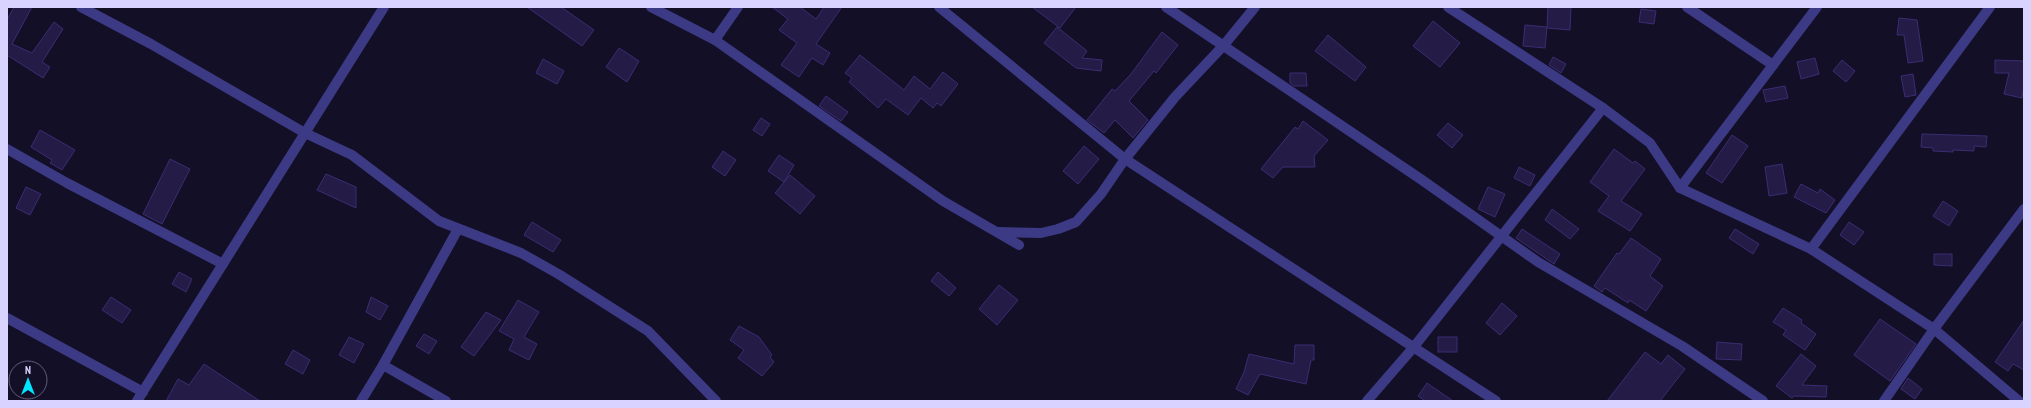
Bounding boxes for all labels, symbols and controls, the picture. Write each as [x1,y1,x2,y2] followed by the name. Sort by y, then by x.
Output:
[8,360,48,400] north arrow
[25,363,31,377] text: N

